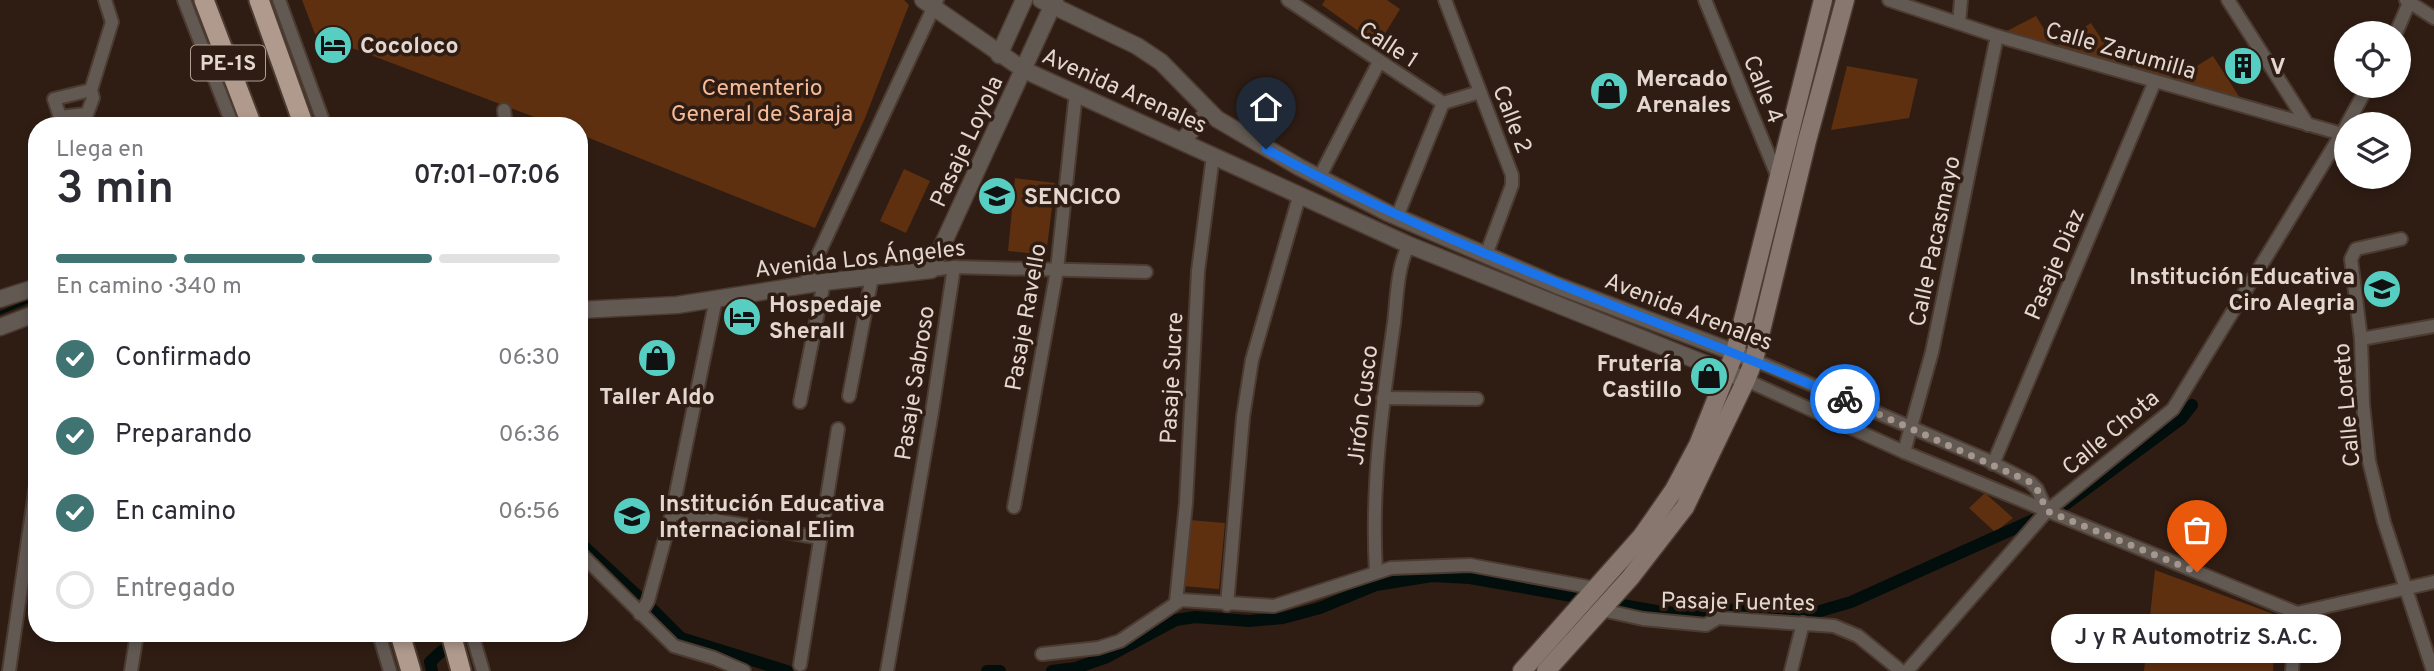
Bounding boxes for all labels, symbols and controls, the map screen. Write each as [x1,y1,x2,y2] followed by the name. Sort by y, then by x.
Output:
[1352,16,1423,76] street label: Calle 1
[2042,17,2199,88] street label: Calle Zarumilla
[2334,21,2411,189] map controls
[2334,21,2411,98] button: locate
[312,24,354,66] hotel icon: Cocoloco
[360,33,459,62] place label: Cocoloco
[1037,43,1211,142] street label: Avenida Arenales
[2222,45,2264,87] building icon: V
[191,46,265,80] road number: PE-1S
[1735,52,1788,128] street label: Calle 4
[2270,54,2286,83] place label: V
[1636,66,1731,121] place label: Mercado Arenales
[1588,70,1630,112] shop icon: Mercado Arenales
[925,72,1011,212] street label: Pasaje Loyola
[671,75,853,130] park label: Cementerio General de Saraja
[1236,77,1296,149] pin
[1484,82,1537,158] street label: Calle 2
[1247,88,1285,126] icon: home
[2334,112,2411,189] button: layers
[56,136,144,165] text: Llega en
[1904,153,1969,330] street label: Calle Pacasmayo
[414,160,560,193] text: 07:01–07:06
[56,161,174,220] text: 3 min
[976,175,1018,217] school or university icon: SENCICO
[1024,184,1121,213] place label: SENCICO
[2020,205,2093,325] street label: Pasaje Diaz
[753,234,967,286] street label: Avenida Los Ángeles
[1000,241,1055,393] street label: Pasaje Ravello
[2129,264,2355,319] place label: Institución Educativa Ciro Alegria
[1600,268,1776,359] street label: Avenida Arenales
[2361,268,2403,310] school or university icon: Institución Educativa Ciro Alegria
[56,273,242,302] text: En camino · 340 m
[769,292,882,347] place label: Hospedaje Sherall
[721,296,763,338] hotel icon: Hospedaje Sherall
[890,304,943,463] street label: Pasaje Sabroso
[1156,311,1191,445] street label: Pasaje Sucre
[636,337,678,379] shop icon: Taller Aldo
[56,340,94,378] icon: check
[115,342,252,375] text: Confirmado
[2329,342,2368,468] street label: Calle Loreto
[498,344,560,373] text: 06:30
[1343,344,1386,467] street label: Jirón Cusco
[1597,351,1682,406] place label: Frutería Castillo
[1688,355,1730,397] shop icon: Frutería Castillo
[1810,364,1880,434] courier
[1826,380,1864,418] icon: bike
[599,384,715,413] place label: Taller Aldo
[2057,385,2166,483] street label: Calle Chota
[56,417,94,455] icon: check
[115,419,252,452] text: Preparando
[499,421,560,450] text: 06:36
[659,491,885,546] place label: Institución Educativa Internacional Elim
[56,494,94,532] icon: check
[611,495,653,537] school or university icon: Institución Educativa Internacional Elim
[115,496,236,529] text: En camino
[498,498,560,527] text: 06:56
[2167,500,2227,572] pin
[2178,511,2216,549] icon: bag
[115,573,235,606] text: Entregado
[1660,588,1816,619] street label: Pasaje Fuentes
[2052,614,2342,663] callout: J y R Automotriz S.A.C.
[2074,624,2318,653] text: J y R Automotriz S.A.C.

